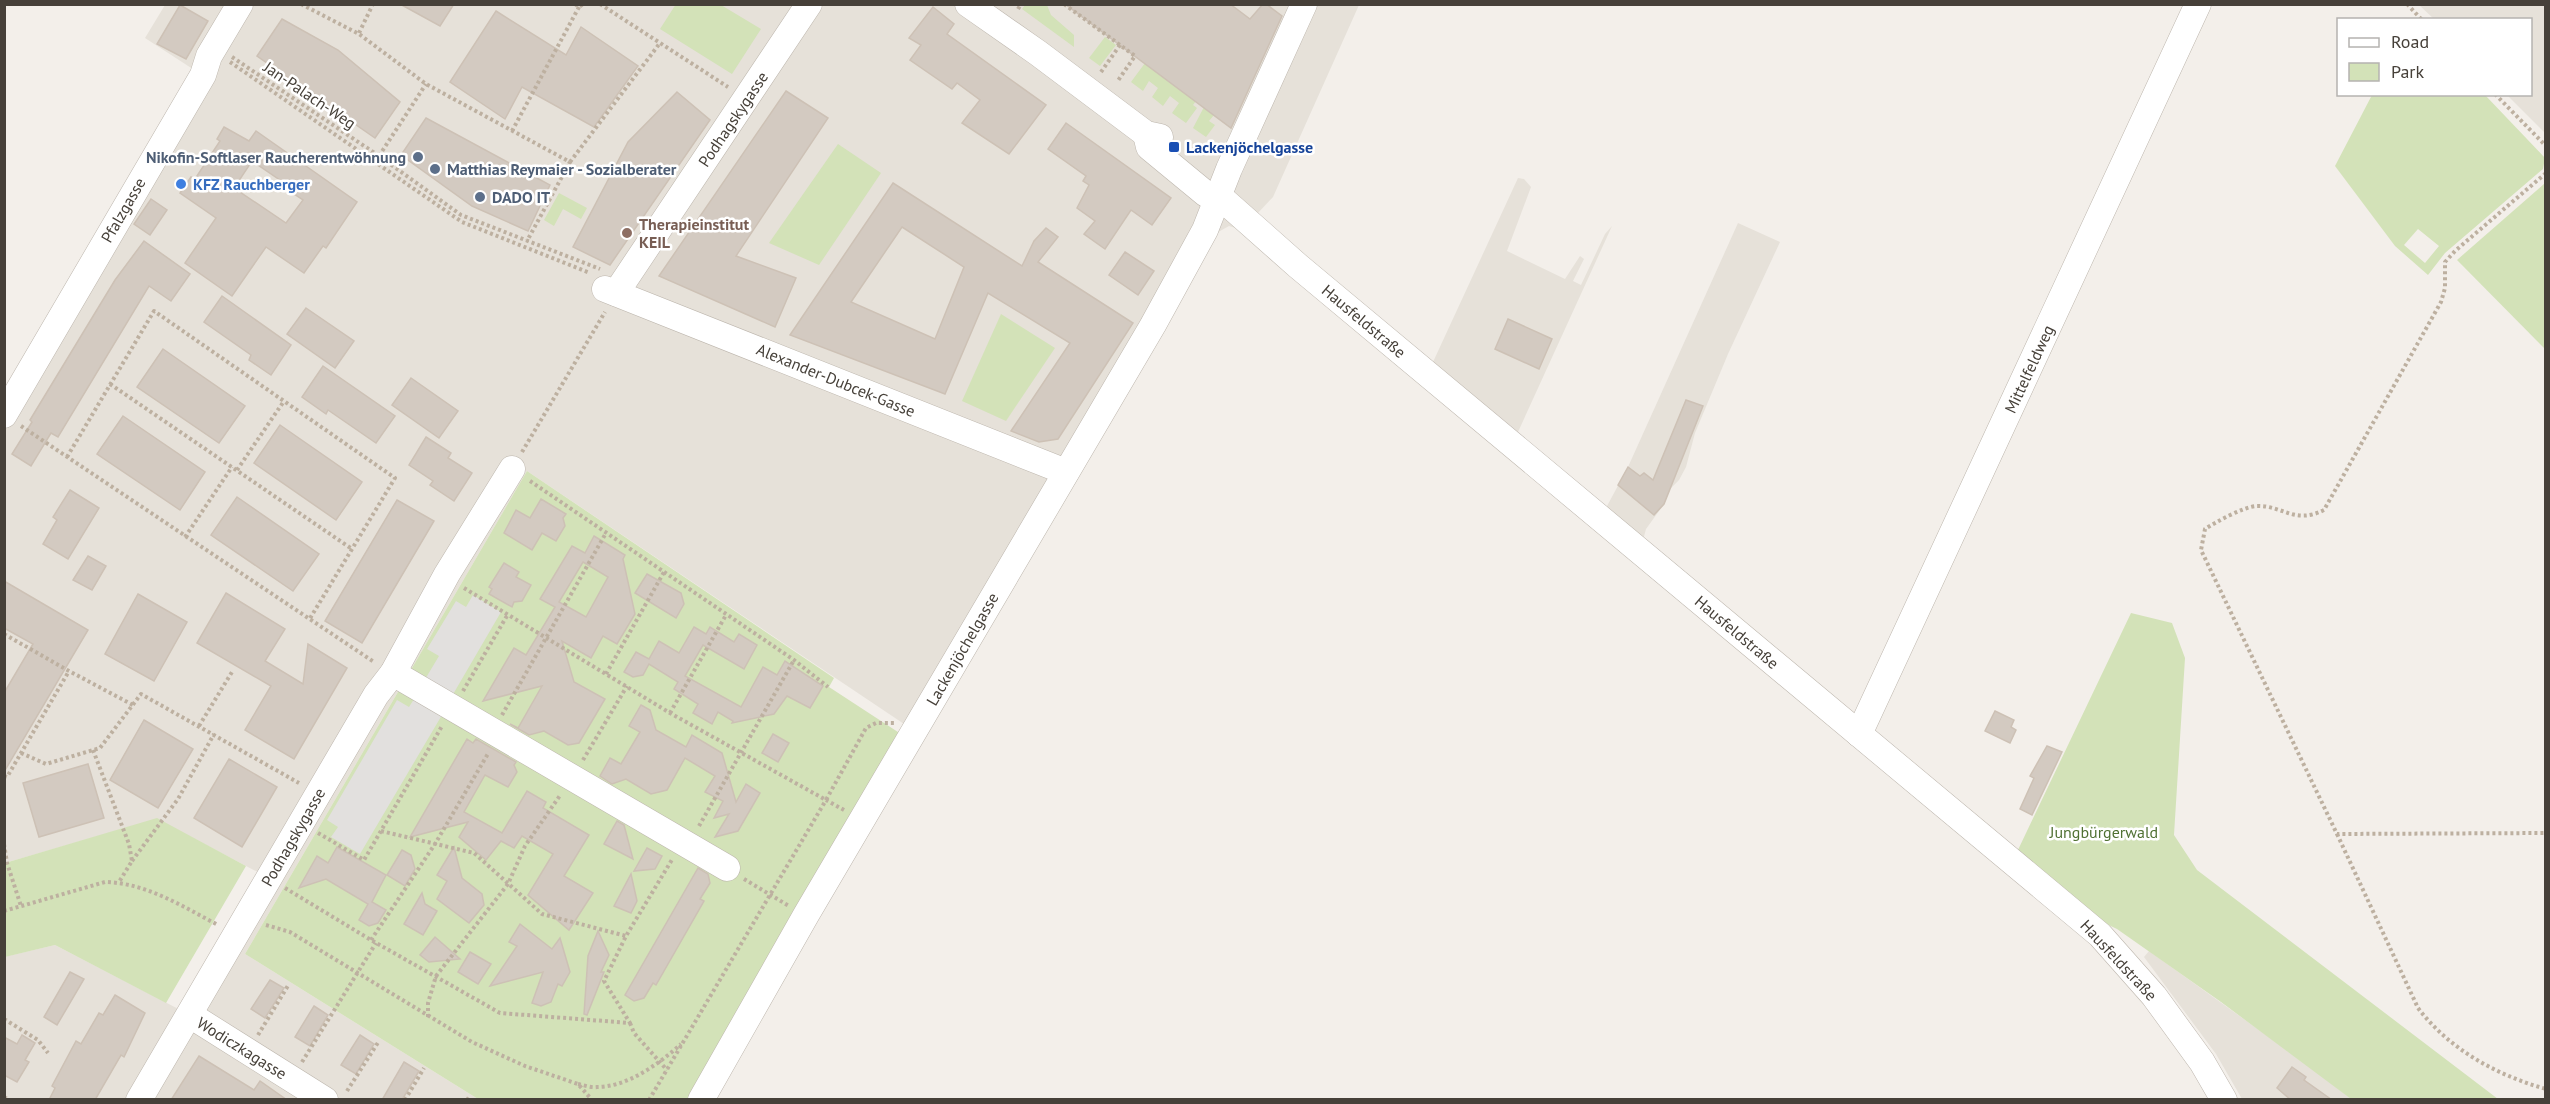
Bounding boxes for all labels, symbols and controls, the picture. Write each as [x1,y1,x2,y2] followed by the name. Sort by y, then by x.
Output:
[2337,18,2532,96] legend
[2391,30,2429,53] text: Road
[259,56,360,133] street label: Jan-Palach-Weg
[2391,60,2424,83] text: Park
[694,68,772,170] street label: Podhagskygasse
[1186,137,1313,157] place label: Lackenjöchelgasse
[1167,140,1181,154] marker: Lackenjöchelgasse
[146,147,406,167] place label: Nikofin-Softlaser Raucherentwöhnung
[411,150,425,164] marker: Nikofin-Softlaser Raucherentwöhnung
[447,159,677,179] place label: Matthias Reymaier - Sozialberater
[428,162,442,176] marker: Matthias Reymaier - Sozialberater
[96,174,150,246] street label: Pfalzgasse
[193,174,310,194] place label: KFZ Rauchberger
[174,177,188,191] marker: KFZ Rauchberger
[492,187,550,207] place label: DADO IT
[473,190,487,204] marker: DADO IT
[639,214,749,252] place label: Therapieinstitut KEIL
[620,226,634,240] marker: Therapieinstitut KEIL
[1318,280,1410,362] street label: Hausfeldstraße
[2000,322,2058,416] street label: Mittelfeldweg
[754,339,918,421] street label: Alexander-Dubcek-Gasse
[922,589,1002,709] street label: Lackenjöchelgasse
[1691,591,1783,673] street label: Hausfeldstraße
[257,784,329,890] street label: Podhagskygasse
[2049,822,2158,842] park label: Jungbürgerwald
[2076,915,2162,1005] street label: Hausfeldstraße
[193,1013,291,1083] street label: Wodiczkagasse

